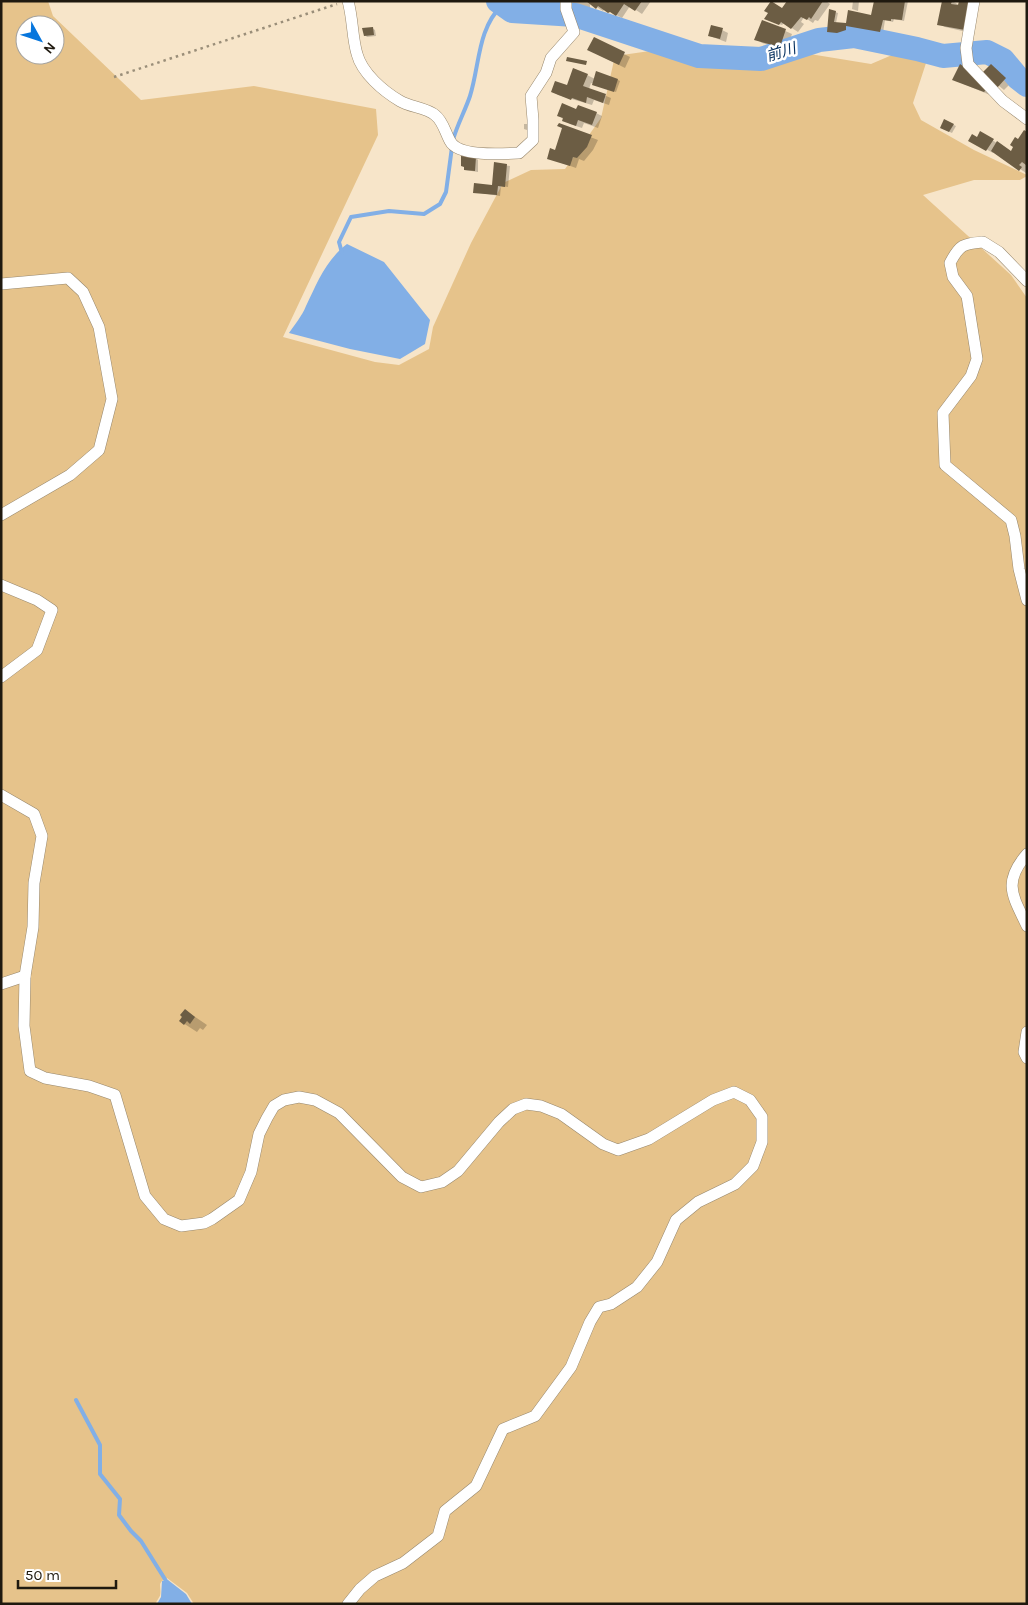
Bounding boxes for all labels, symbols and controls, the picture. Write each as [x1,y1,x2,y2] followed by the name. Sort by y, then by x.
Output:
[15,15,65,65] north arrow
[764,38,800,65] water label: 前川
[40,39,59,57] text: N
[18,1558,115,1590] scale bar
[25,1566,60,1584] text: 50 m

